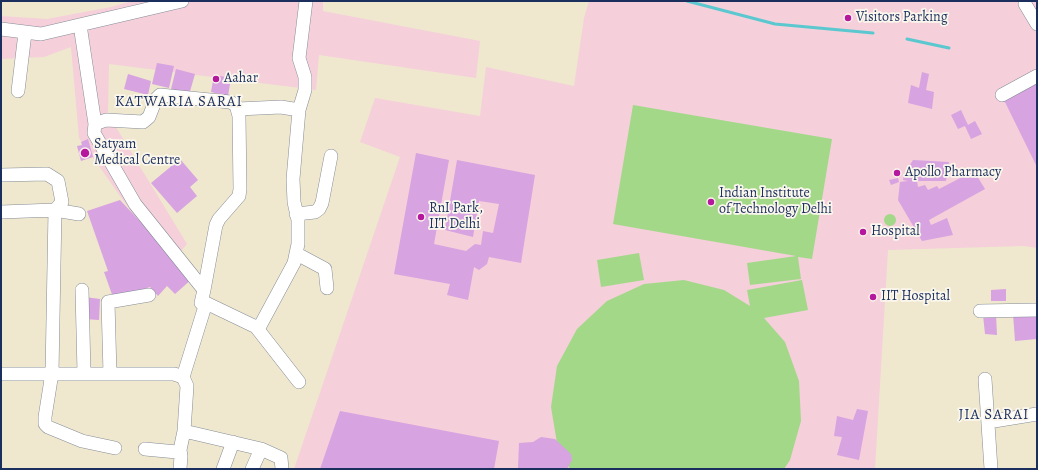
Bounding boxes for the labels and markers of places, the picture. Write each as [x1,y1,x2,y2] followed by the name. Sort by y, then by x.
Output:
[856,10,948,26] place label: Visitors Parking
[843,13,853,23] marker: Visitors Parking
[224,71,258,87] place label: Aahar
[211,74,221,84] marker: Aahar
[94,137,180,170] place label: Satyam Medical Centre
[79,147,91,159] marker: Satyam Medical Centre
[905,165,1001,181] place label: Apollo Pharmacy
[892,168,902,178] marker: Apollo Pharmacy
[719,186,832,218] place label: Indian Institute of Technology Delhi
[706,197,716,207] marker: Indian Institute of Technology Delhi
[429,201,483,234] place label: RnI Park, IIT Delhi
[416,212,426,222] marker: RnI Park, IIT Delhi
[871,224,920,240] place label: Hospital
[858,227,868,237] marker: Hospital
[881,289,950,305] place label: IIT Hospital
[868,292,878,302] marker: IIT Hospital

